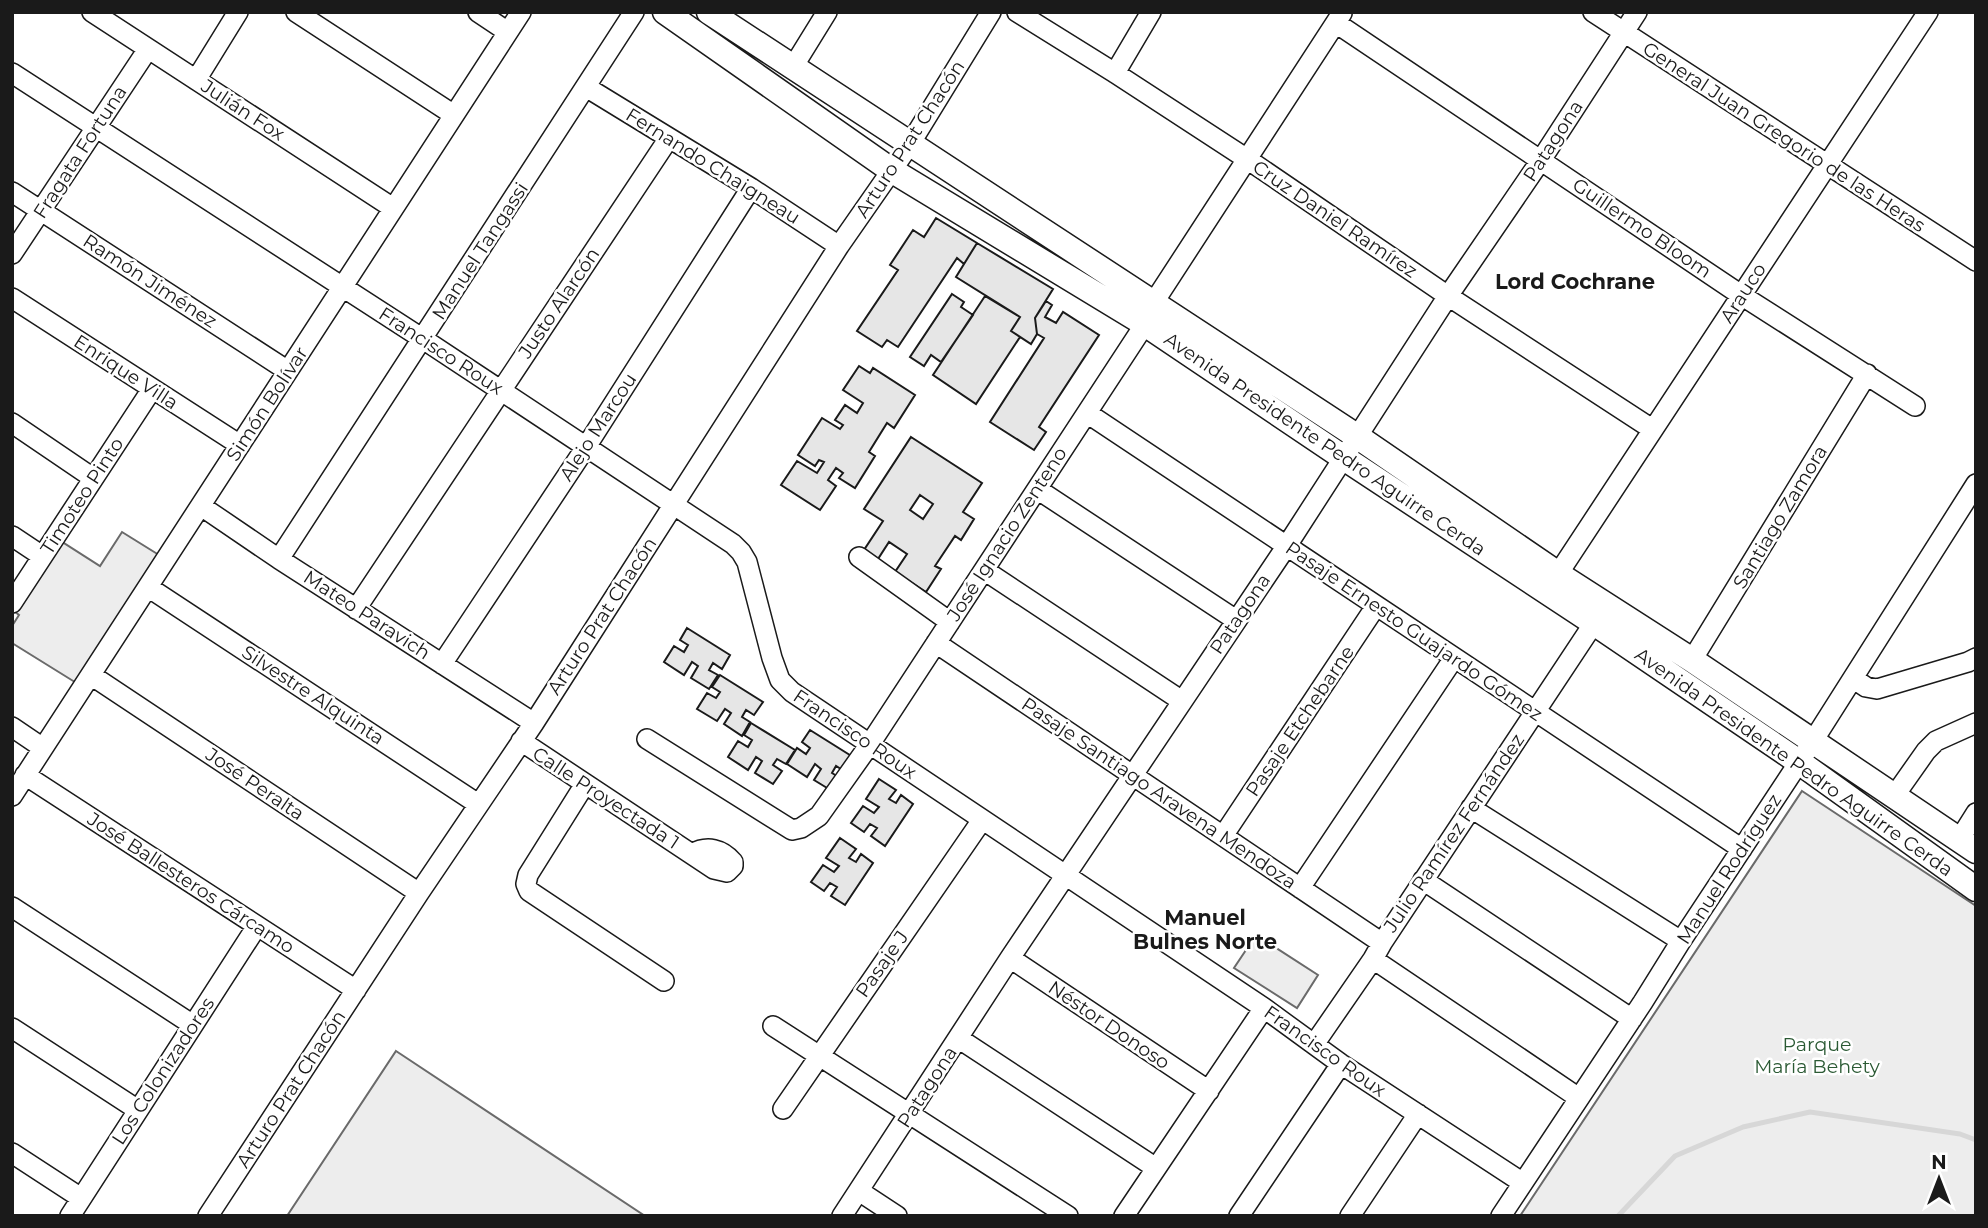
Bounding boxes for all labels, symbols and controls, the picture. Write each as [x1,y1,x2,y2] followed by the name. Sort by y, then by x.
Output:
[1638,37,1930,237] street label: General Juan Gregorio de las Heras
[851,56,969,222] street label: Arturo Prat Chacón
[196,74,289,146] street label: Julián Fox
[29,81,131,223] street label: Fragata Fortuna
[1518,96,1588,186] street label: Patagona
[622,103,804,229] street label: Fernando Chaigneau
[1248,155,1422,283] street label: Cruz Daniel Ramírez
[1568,173,1716,283] street label: Guillermo Bloom
[427,178,533,324] street label: Manuel Tangassi
[79,229,221,333] street label: Ramón Jiménez
[513,243,604,363] street label: Justo Alarcón
[1715,259,1771,327] street label: Arauco
[1495,269,1655,294] district label: Lord Cochrane
[374,302,508,400] street label: Francisco Roux
[1160,327,1490,561] street label: Avenida Presidente Pedro Aguirre Cerda
[70,330,182,414] street label: Enrique Villa
[221,342,313,466] street label: Simón Bolívar
[555,369,641,485] street label: Alejo Marcou
[36,433,128,559] street label: Timoteo Pinto
[1728,441,1832,593] street label: Santiago Zamora
[942,443,1072,626] street label: José Ignacio Zenteno
[543,533,661,699] street label: Arturo Prat Chacón
[1281,536,1547,726] street label: Pasaje Ernesto Guajardo Gómez
[299,566,435,664] street label: Mateo Paravich
[1205,569,1275,659] street label: Patagona
[238,640,388,750] street label: Silvestre Alquinta
[1241,641,1359,801] street label: Pasaje Etchebarne
[1631,643,1957,881] street label: Avenida Presidente Pedro Aguirre Cerda
[789,684,921,784] street label: Francisco Roux
[1017,692,1301,894] street label: Pasaje Santiago Aravena Mendoza
[1378,729,1529,937] street label: Julio Ramírez Fernández
[201,742,309,825] street label: José Peralta
[528,742,684,854] street label: Calle Proyectada 1
[1672,790,1786,948] street label: Manuel Rodríguez
[82,807,299,959] street label: José Ballesteros Cárcamo
[1133,905,1277,954] district label: Manuel Bulnes Norte
[851,926,913,1002] street label: Pasaje J
[1044,976,1174,1074] street label: Néstor Donoso
[107,993,219,1149] street label: Los Colonizadores
[1260,1000,1390,1102] street label: Francisco Roux
[232,1006,350,1172] street label: Arturo Prat Chacón
[1754,1033,1880,1078] park label: Parque María Behety
[892,1042,962,1132] street label: Patagona
[1904,1144,1974,1214] north arrow
[1931,1151,1947,1174] text: N

